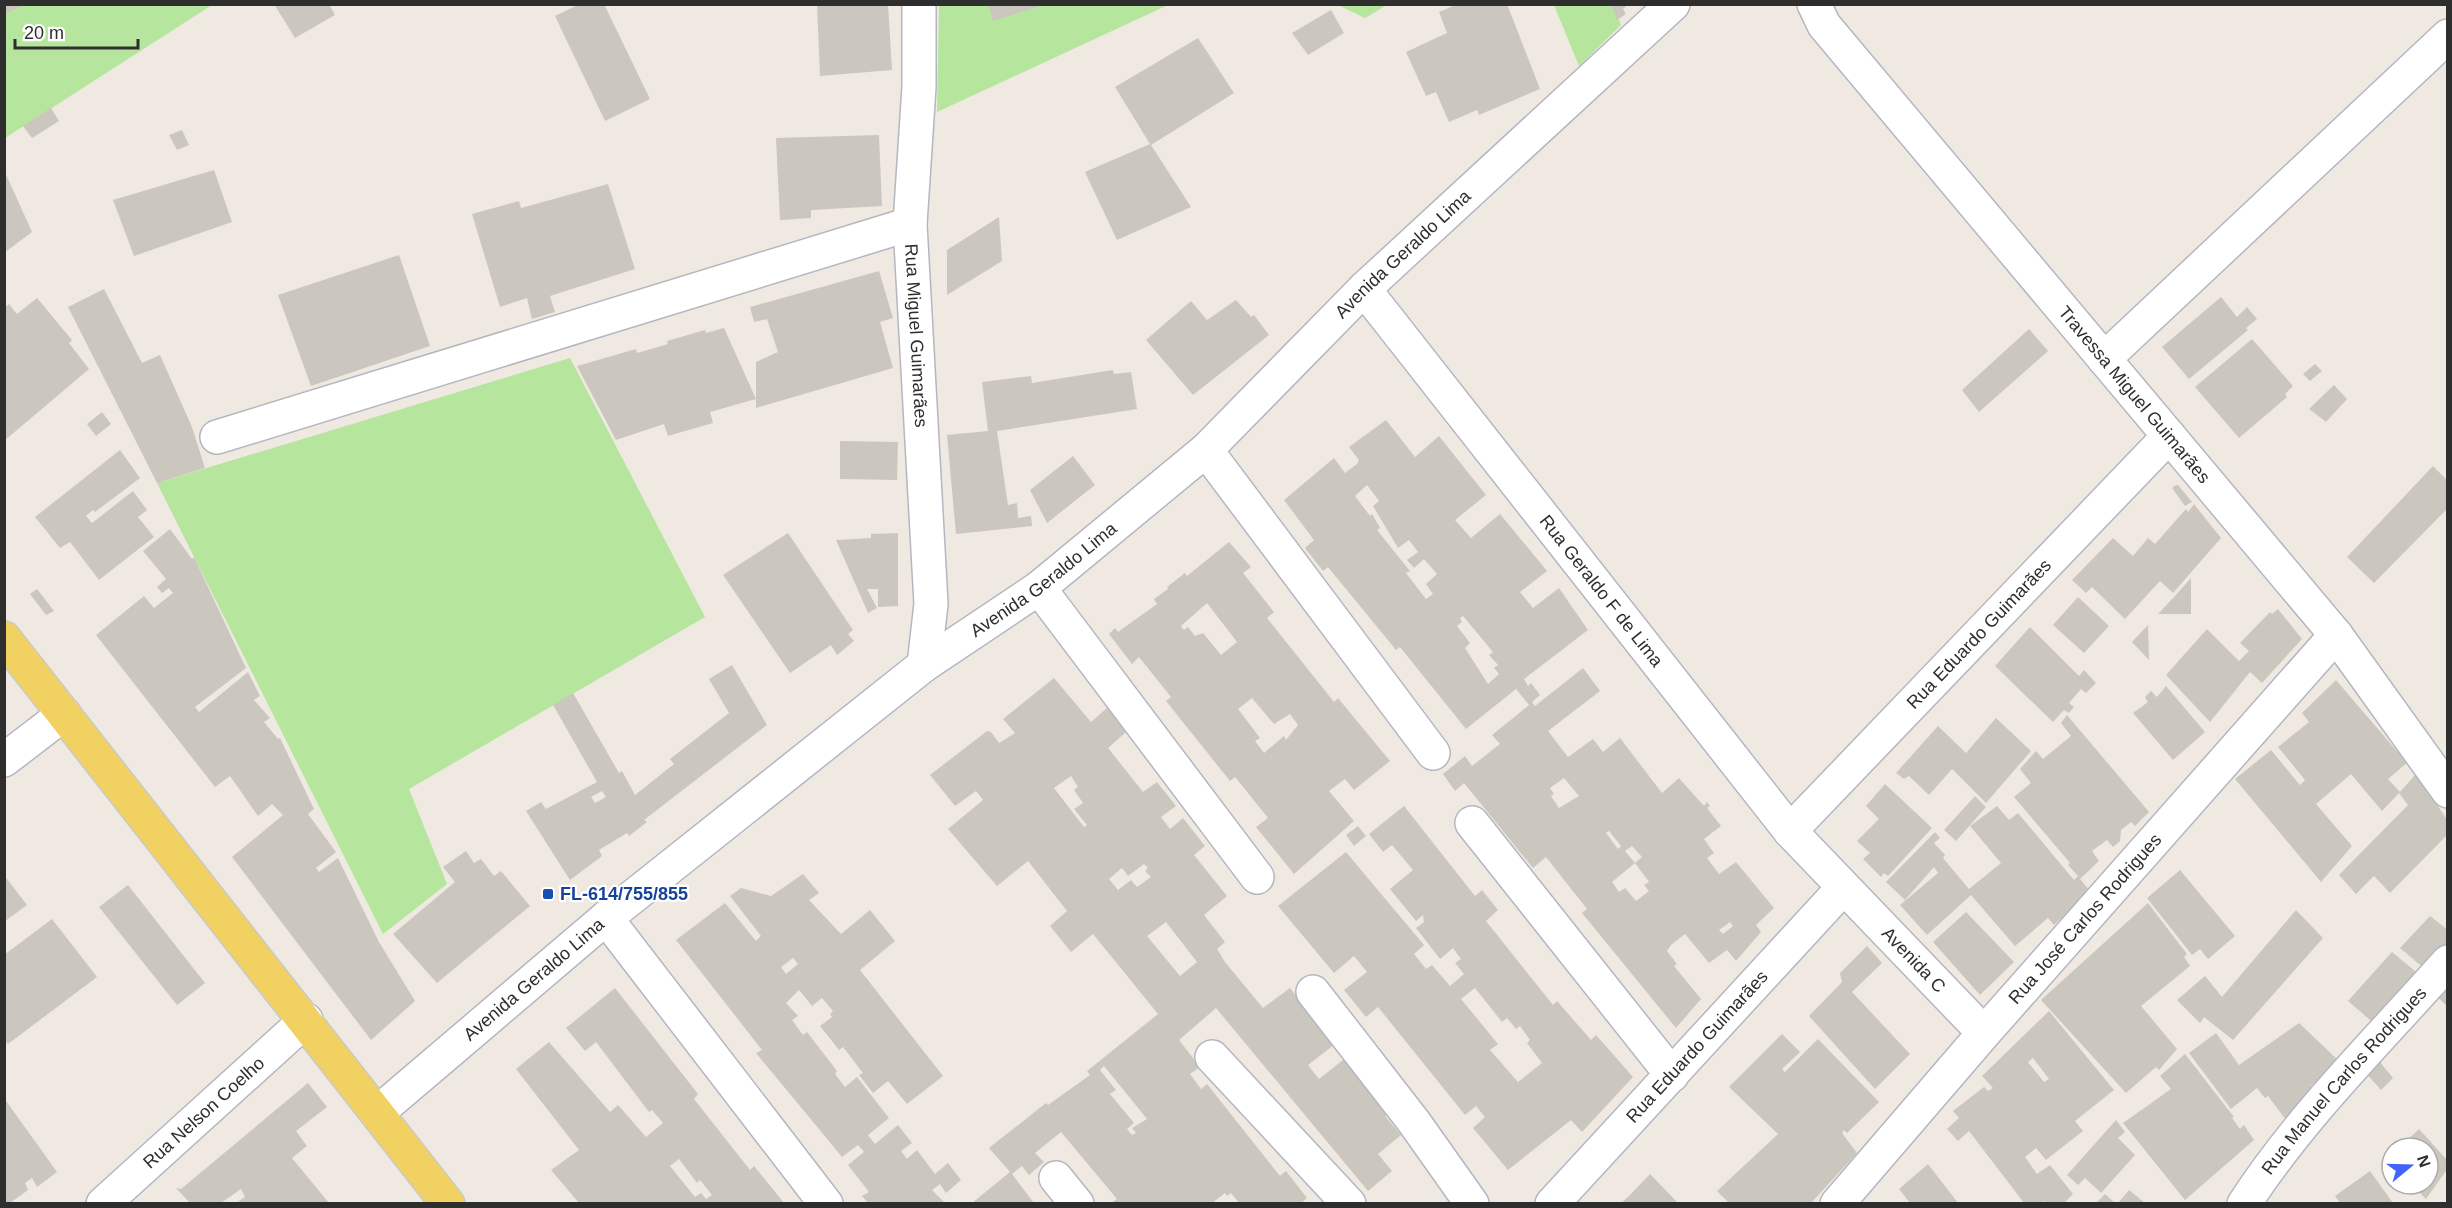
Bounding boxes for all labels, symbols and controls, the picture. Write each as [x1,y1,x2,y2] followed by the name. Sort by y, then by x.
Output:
[15,12,138,50] scale bar
[24,23,64,43] text: 20 m
[1331,185,1475,322] street label: Avenida Geraldo Lima
[901,243,931,428] street label: Rua Miguel Guimarães
[2055,302,2214,487] street label: Travessa Miguel Guimarães
[1536,511,1668,671] street label: Rua Geraldo F de Lima
[967,518,1121,641] street label: Avenida Geraldo Lima
[1903,555,2055,713] street label: Rua Eduardo Guimarães
[2005,830,2165,1008] street label: Rua José Carlos Rodrigues
[560,884,688,904] place label: FL-614/755/855
[541,887,555,901] marker: FL-614/755/855
[460,914,609,1045] street label: Avenida Geraldo Lima
[1878,923,1950,997] street label: Avenida C
[1622,967,1772,1127] street label: Rua Eduardo Guimarães
[2258,983,2430,1178] street label: Rua Manuel Carlos Rodrigues
[139,1053,268,1173] street label: Rua Nelson Coelho
[2380,1136,2440,1196] north arrow
[2414,1153,2434,1170] text: N

